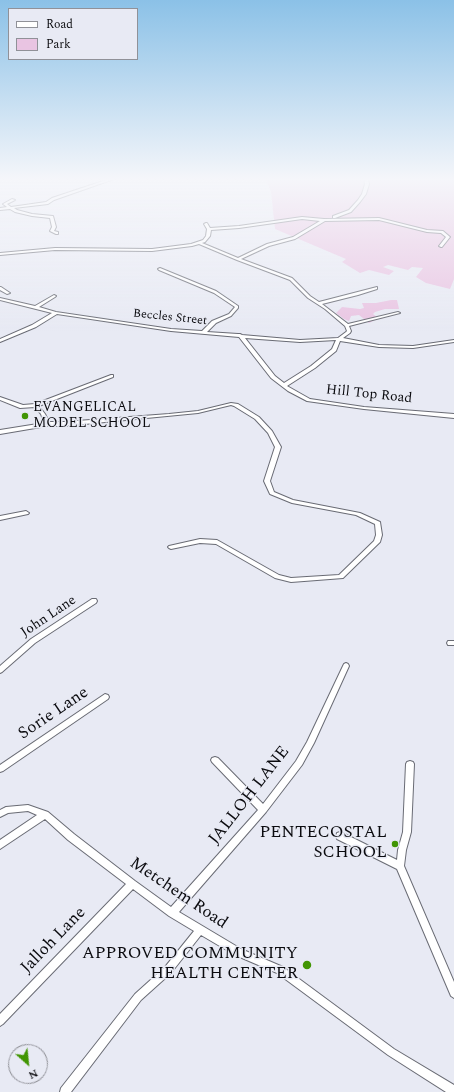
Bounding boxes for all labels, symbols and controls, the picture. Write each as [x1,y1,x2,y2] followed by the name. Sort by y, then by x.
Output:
[8,8,138,60] legend
[46,15,73,34] text: Road
[46,35,71,54] text: Park
[132,307,208,329] street label: Beccles Street
[325,382,413,408] street label: Hill Top Road
[33,400,151,432] place label: EVANGELICAL MODEL SCHOOL
[20,411,30,421] marker: EVANGELICAL MODEL SCHOOL
[18,592,80,642] street label: John Lane
[15,683,93,745] street label: Sorie Lane
[205,743,295,849] street label: JALLOH LANE
[259,824,387,864] place label: PENTECOSTAL SCHOOL
[390,839,400,849] marker: PENTECOSTAL SCHOOL
[125,854,231,934] street label: Metchem Road
[17,903,91,979] street label: Jalloh Lane
[82,945,298,985] place label: APPROVED COMMUNITY HEALTH CENTER
[301,959,313,971] marker: APPROVED COMMUNITY HEALTH CENTER
[8,1044,48,1084] north arrow
[25,1065,41,1084] text: N

